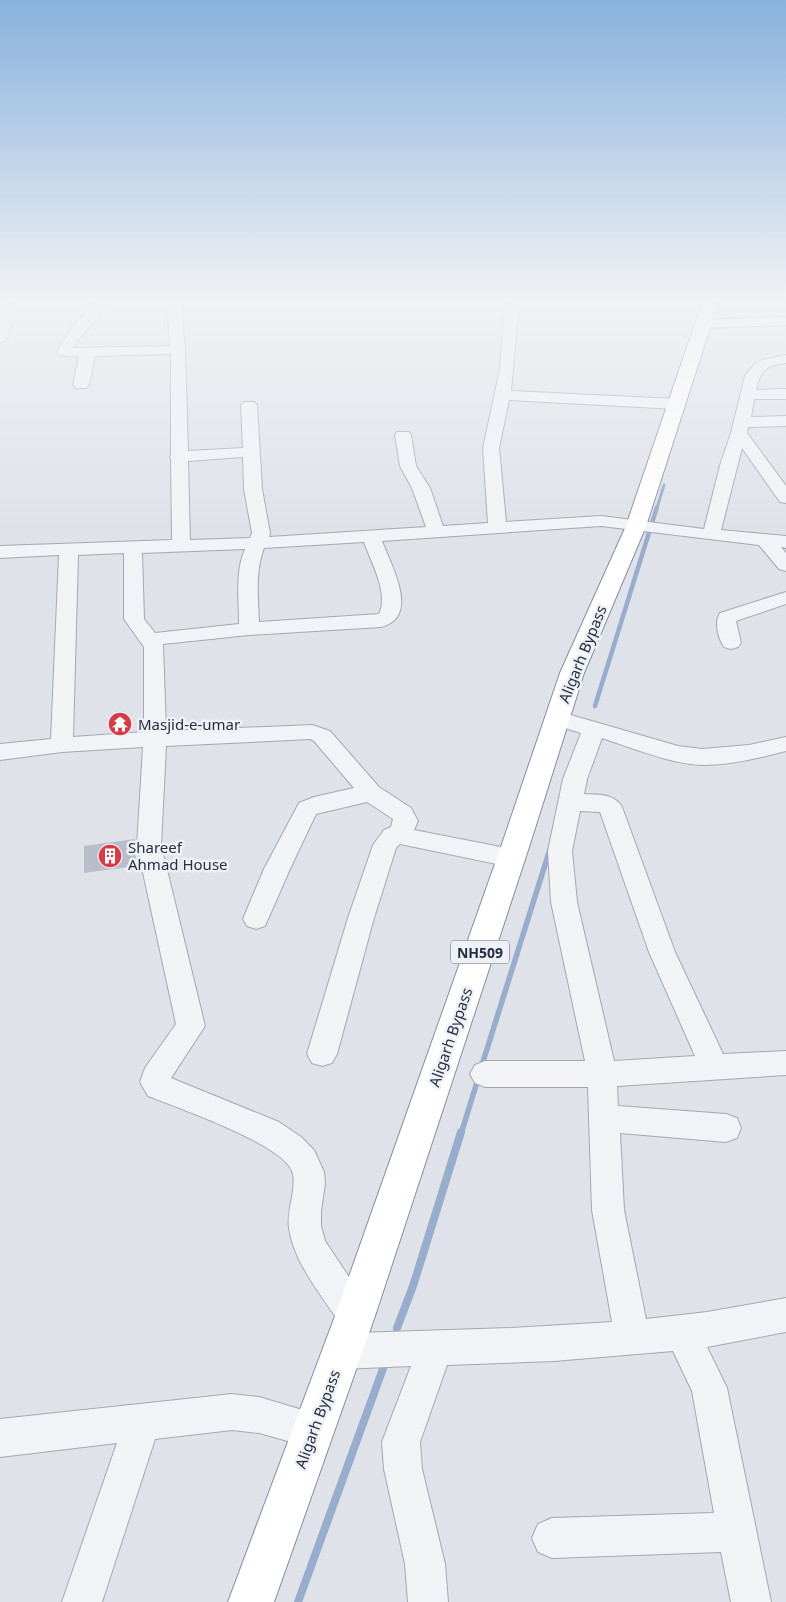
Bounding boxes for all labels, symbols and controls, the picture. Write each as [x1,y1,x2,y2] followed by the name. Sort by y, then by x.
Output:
[553,602,611,706] street label: Aligarh Bypass
[107,711,133,737] temple icon: Masjid-e-umar
[138,714,240,734] place label: Masjid-e-umar
[128,837,228,874] place label: Shareef Ahmad House
[97,843,123,869] building icon: Shareef Ahmad House
[451,940,509,964] road number: NH509
[424,985,476,1089] street label: Aligarh Bypass
[290,1367,344,1471] street label: Aligarh Bypass

